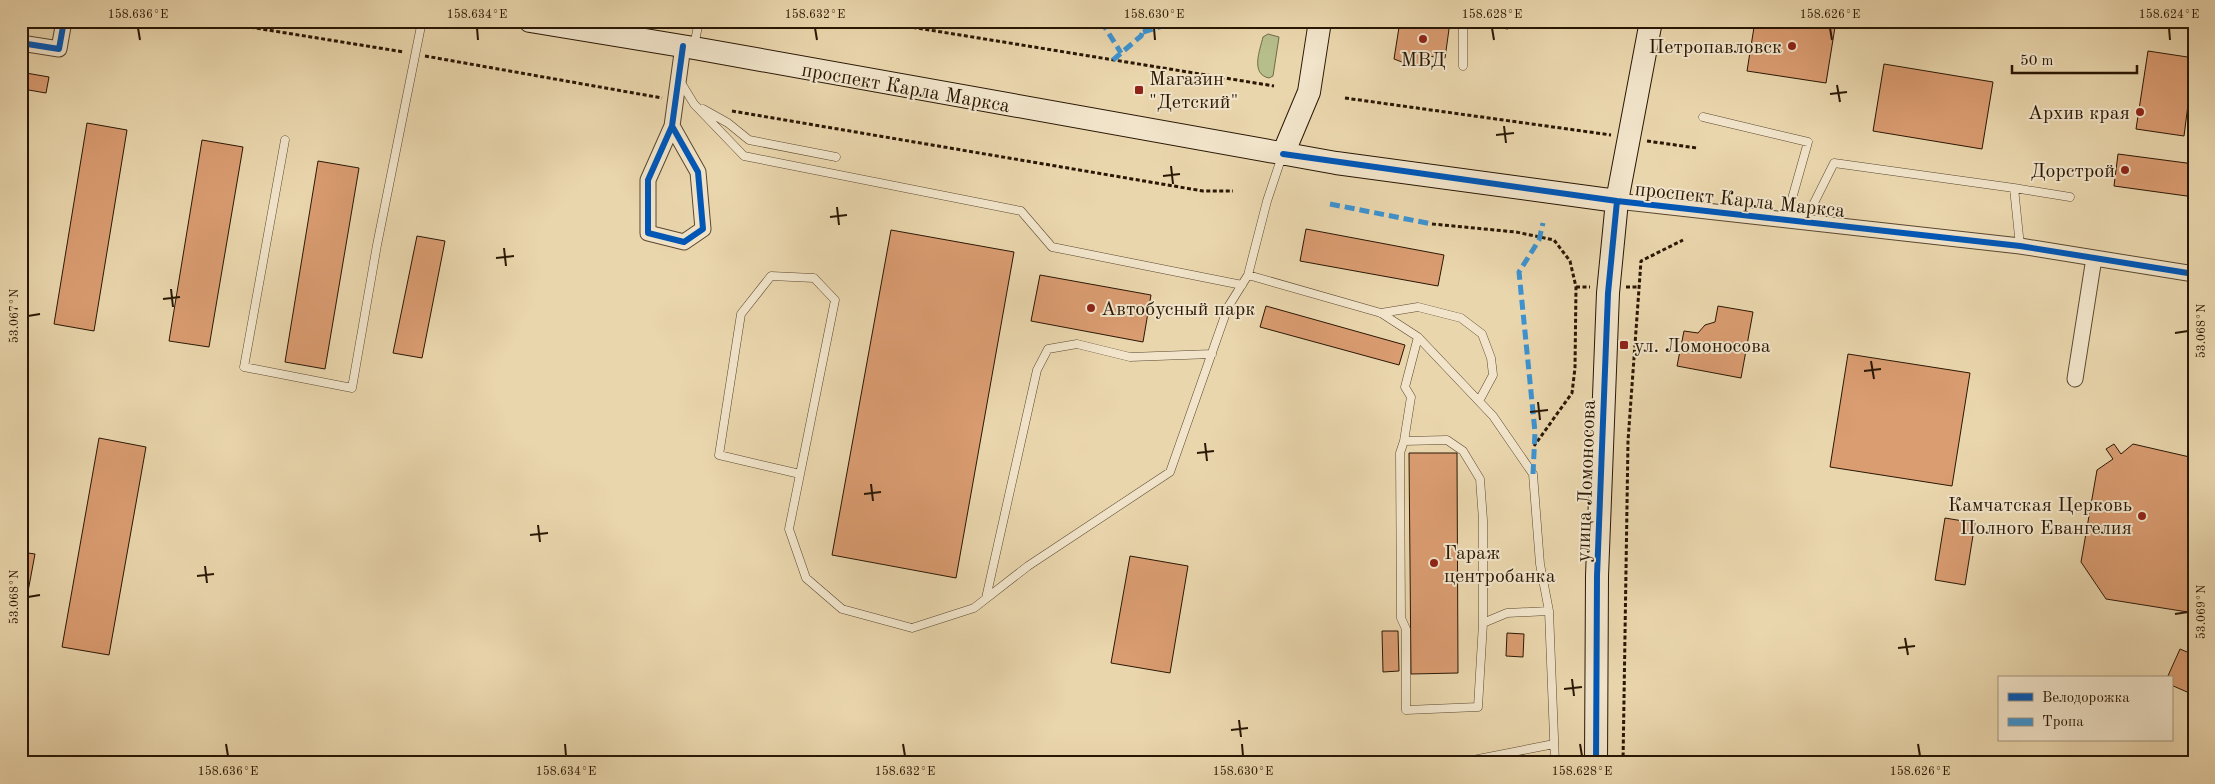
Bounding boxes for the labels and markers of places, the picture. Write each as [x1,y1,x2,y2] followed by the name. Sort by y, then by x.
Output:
[1417,33,1429,45] marker: МВД
[1649,38,1782,58] place label: Петропавловск
[1786,40,1798,52] marker: Петропавловск
[1401,51,1446,71] place label: МВД
[1149,70,1238,113] place label: Магазин "Детский"
[1133,84,1145,96] marker: Магазин "Детский"
[2028,104,2130,124] place label: Архив края
[2134,106,2146,118] marker: Архив края
[2031,162,2115,182] place label: Дорстрой
[2119,164,2131,176] marker: Дорстрой
[1101,300,1255,320] place label: Автобусный парк
[1085,302,1097,314] marker: Автобусный парк
[1634,337,1771,357] place label: ул. Ломоносова
[1618,339,1630,351] marker: ул. Ломоносова
[1948,496,2132,539] place label: Камчатская Церковь Полного Евангелия
[2136,510,2148,522] marker: Камчатская Церковь Полного Евангелия
[1444,544,1556,587] place label: Гараж центробанка
[1428,557,1440,569] marker: Гараж центробанка

